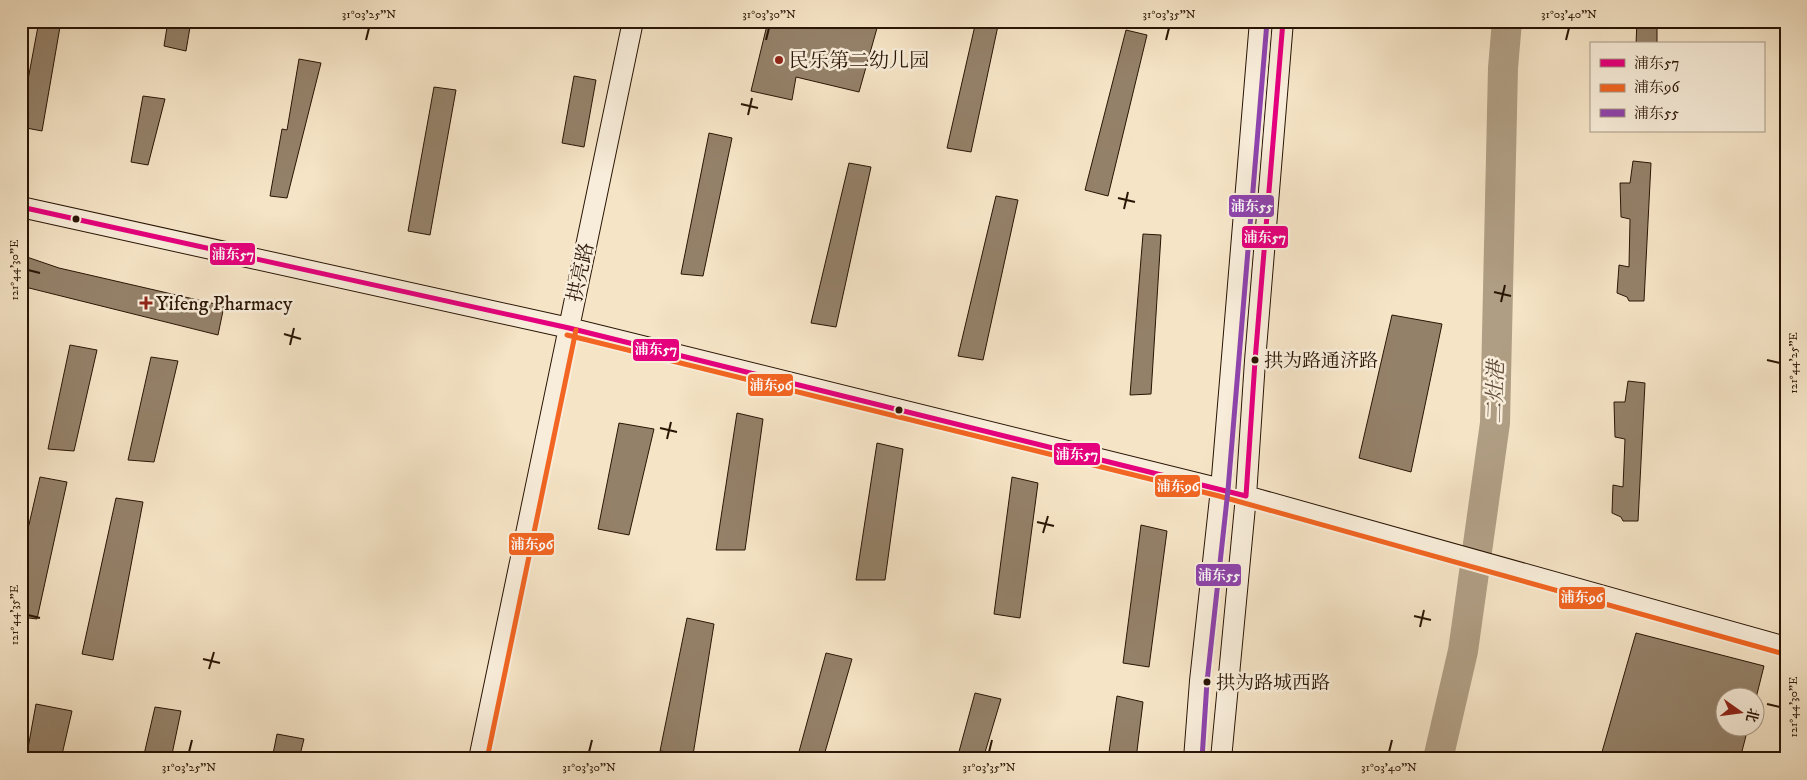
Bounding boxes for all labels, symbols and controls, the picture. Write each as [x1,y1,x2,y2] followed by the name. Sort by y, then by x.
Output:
[342,7,396,22] text: 31°03'25"N
[742,7,796,22] text: 31°03'30"N
[1143,7,1196,22] text: 31°03'35"N
[1541,7,1597,22] text: 31°03'40"N
[1590,42,1764,132] legend
[789,49,929,74] place label: 民乐第二幼儿园
[773,54,785,66] marker: 民乐第二幼儿园
[1634,54,1679,73] text: 浦东57
[1634,78,1680,97] text: 浦东96
[1634,104,1679,123] text: 浦东55
[1228,194,1275,218] line badge: 浦东55
[1231,198,1273,216] text: 浦东55
[71,214,81,224] unlabelled marker
[1241,225,1289,249] line badge: 浦东57
[1244,229,1286,247] text: 浦东57
[7,239,22,300] text: 121°44'30"E
[563,240,600,304] street label: 拱亮路
[209,242,256,266] line badge: 浦东57
[212,246,254,264] text: 浦东57
[156,292,293,317] place label: Yifeng Pharmacy
[140,297,152,309] marker: Yifeng Pharmacy
[1786,332,1801,394] text: 121°44'25"E
[632,338,680,362] line badge: 浦东57
[635,341,677,359] text: 浦东57
[1264,350,1378,373] place label: 拱为路通济路
[1250,355,1260,365] marker: 拱为路通济路
[1482,357,1510,424] water label: 二灶港
[747,373,794,397] line badge: 浦东96
[750,377,793,395] text: 浦东96
[894,405,904,415] unlabelled marker
[1053,442,1101,466] line badge: 浦东57
[1056,446,1098,464] text: 浦东57
[1154,474,1201,498] line badge: 浦东96
[1157,478,1200,496] text: 浦东96
[508,532,555,556] line badge: 浦东96
[511,536,554,554] text: 浦东96
[1195,563,1242,587] line badge: 浦东55
[1198,567,1240,585] text: 浦东55
[7,584,22,645] text: 121°44'35"E
[1558,586,1606,610] line badge: 浦东96
[1561,589,1604,607] text: 浦东96
[1216,672,1330,695] place label: 拱为路城西路
[1786,676,1801,737] text: 121°44'30"E
[1202,677,1212,687] marker: 拱为路城西路
[1714,688,1764,738] north arrow
[1741,706,1762,724] text: 北
[162,760,216,775] text: 31°03'25"N
[562,760,616,775] text: 31°03'30"N
[963,760,1016,775] text: 31°03'35"N
[1361,760,1417,775] text: 31°03'40"N

